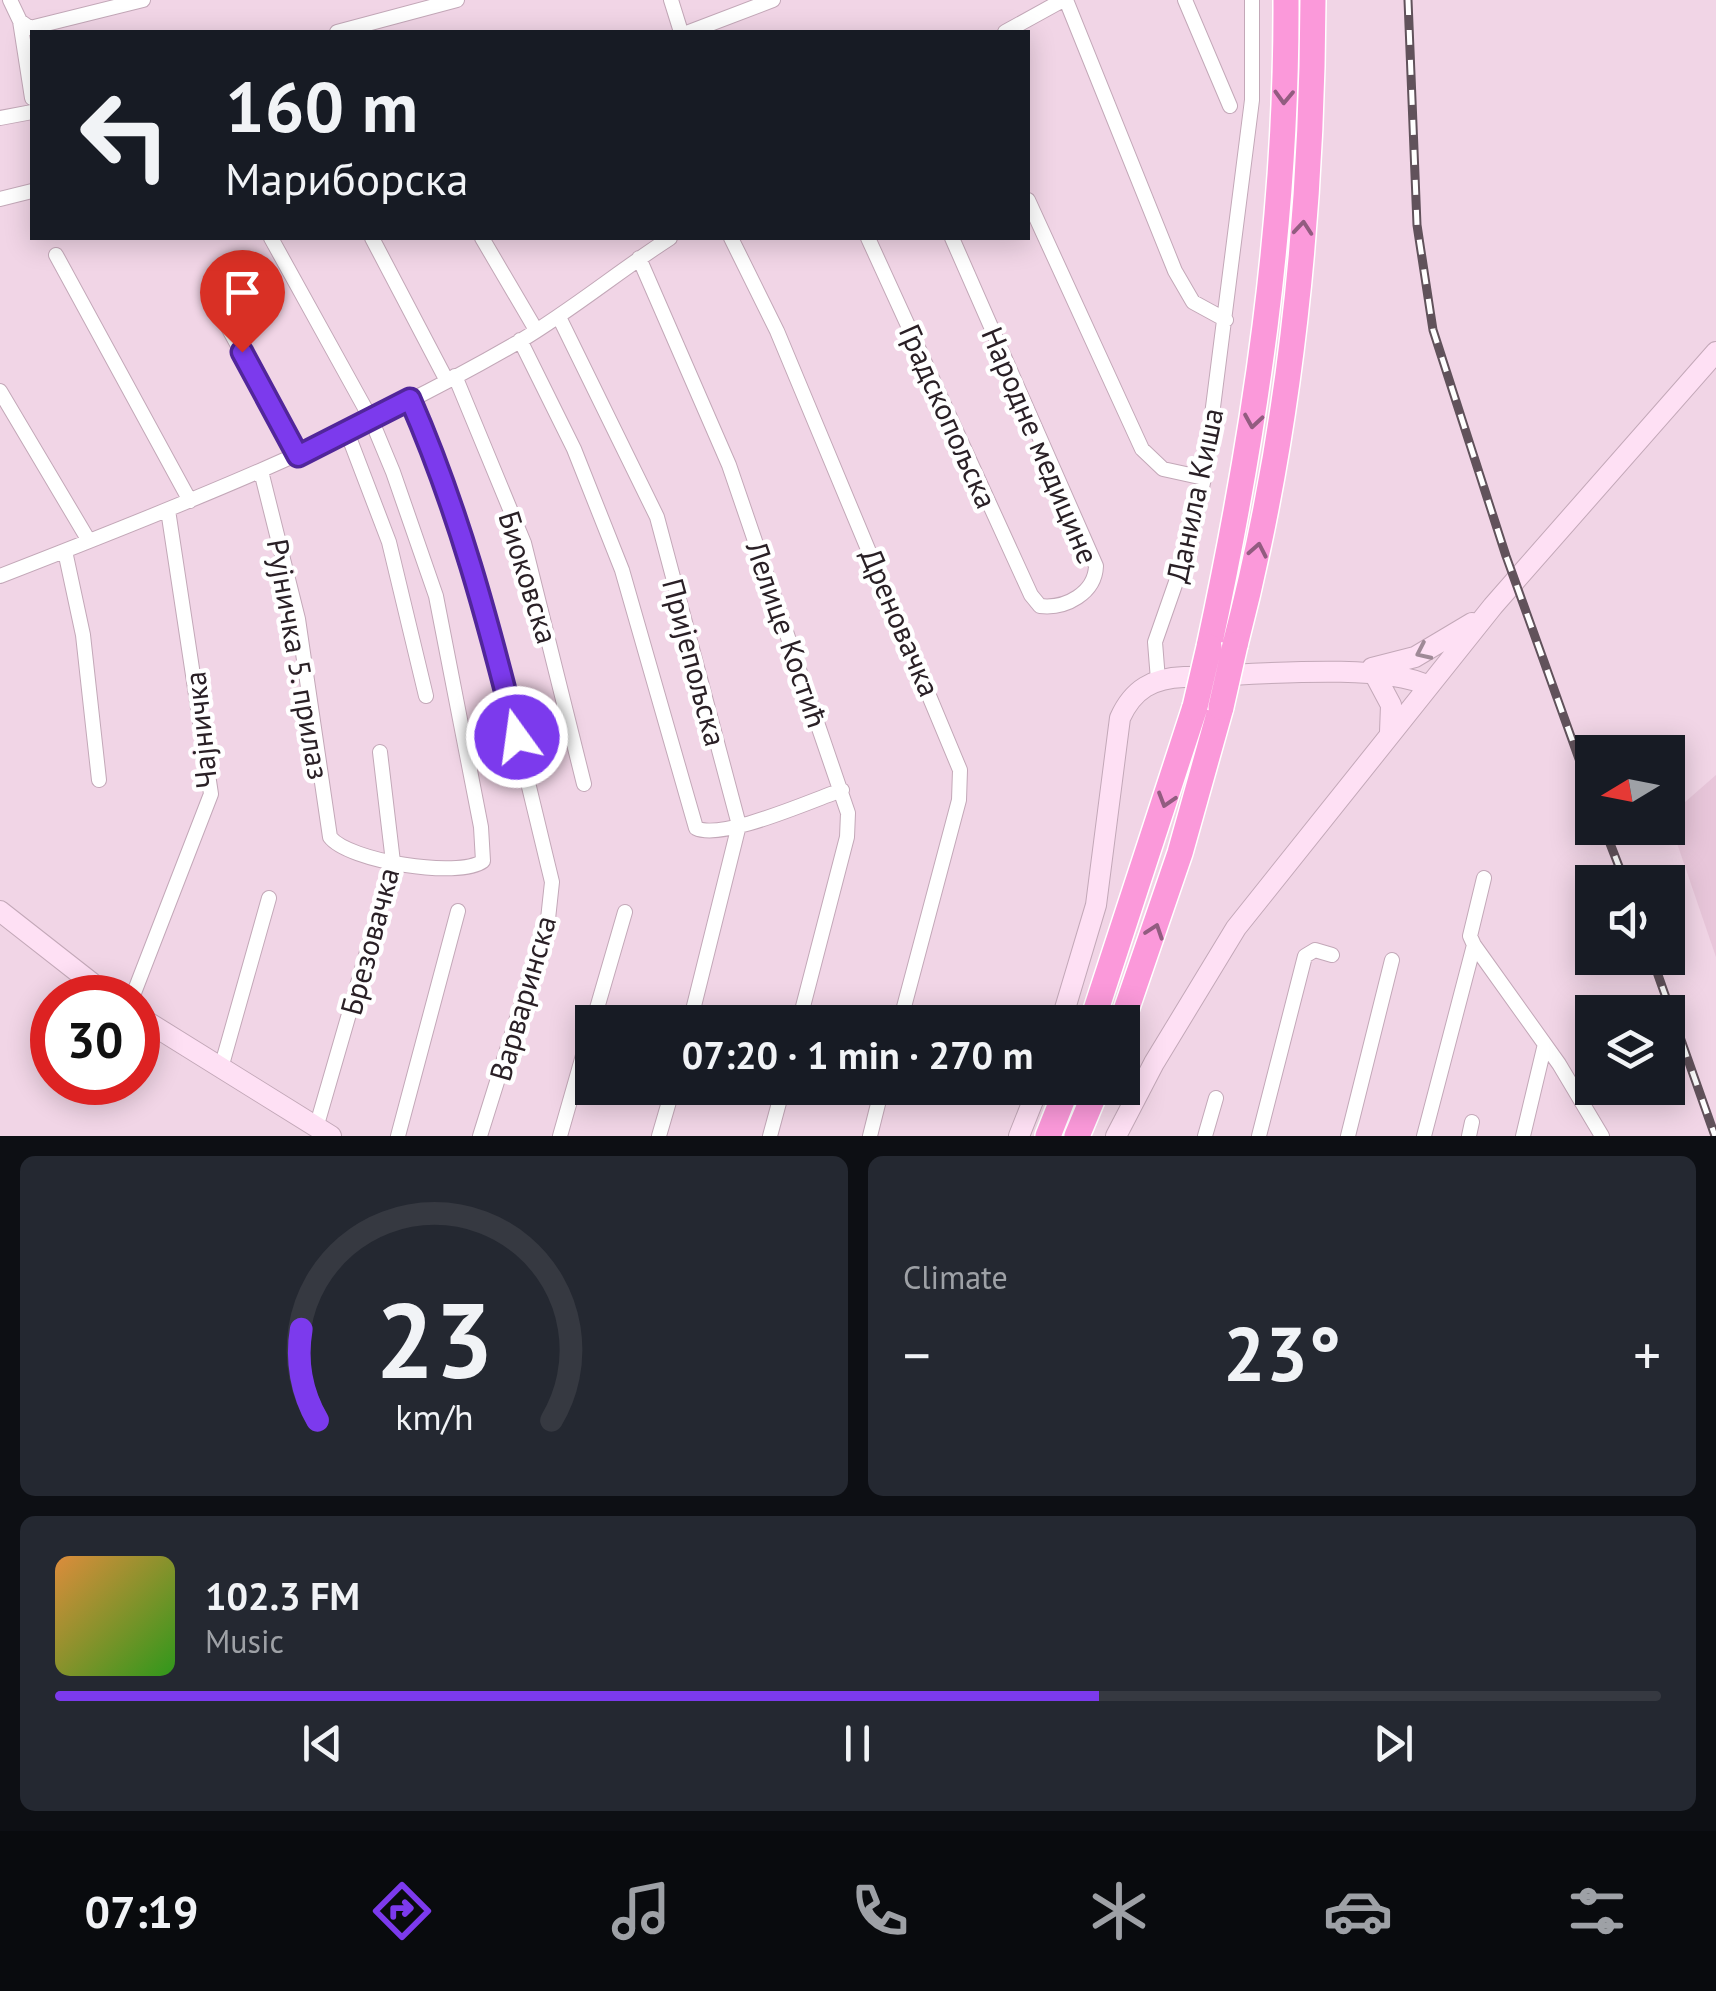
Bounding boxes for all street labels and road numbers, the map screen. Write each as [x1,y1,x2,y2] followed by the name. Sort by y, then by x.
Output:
[891,318,1007,514] street label: Градскопољска
[973,321,1109,569] street label: Народне медицине
[1157,404,1231,586] street label: Данила Киша
[490,506,568,648] street label: Биоковска
[738,535,838,732] street label: Лелице Костић
[259,536,339,782] street label: Рујничка 5. прилаз
[852,542,950,702] street label: Дреновачка
[654,574,736,750] street label: Пријепољска
[174,670,226,790] street label: Чајничка
[331,863,407,1019] street label: Брезовачка
[480,911,564,1085] street label: Варваринска

